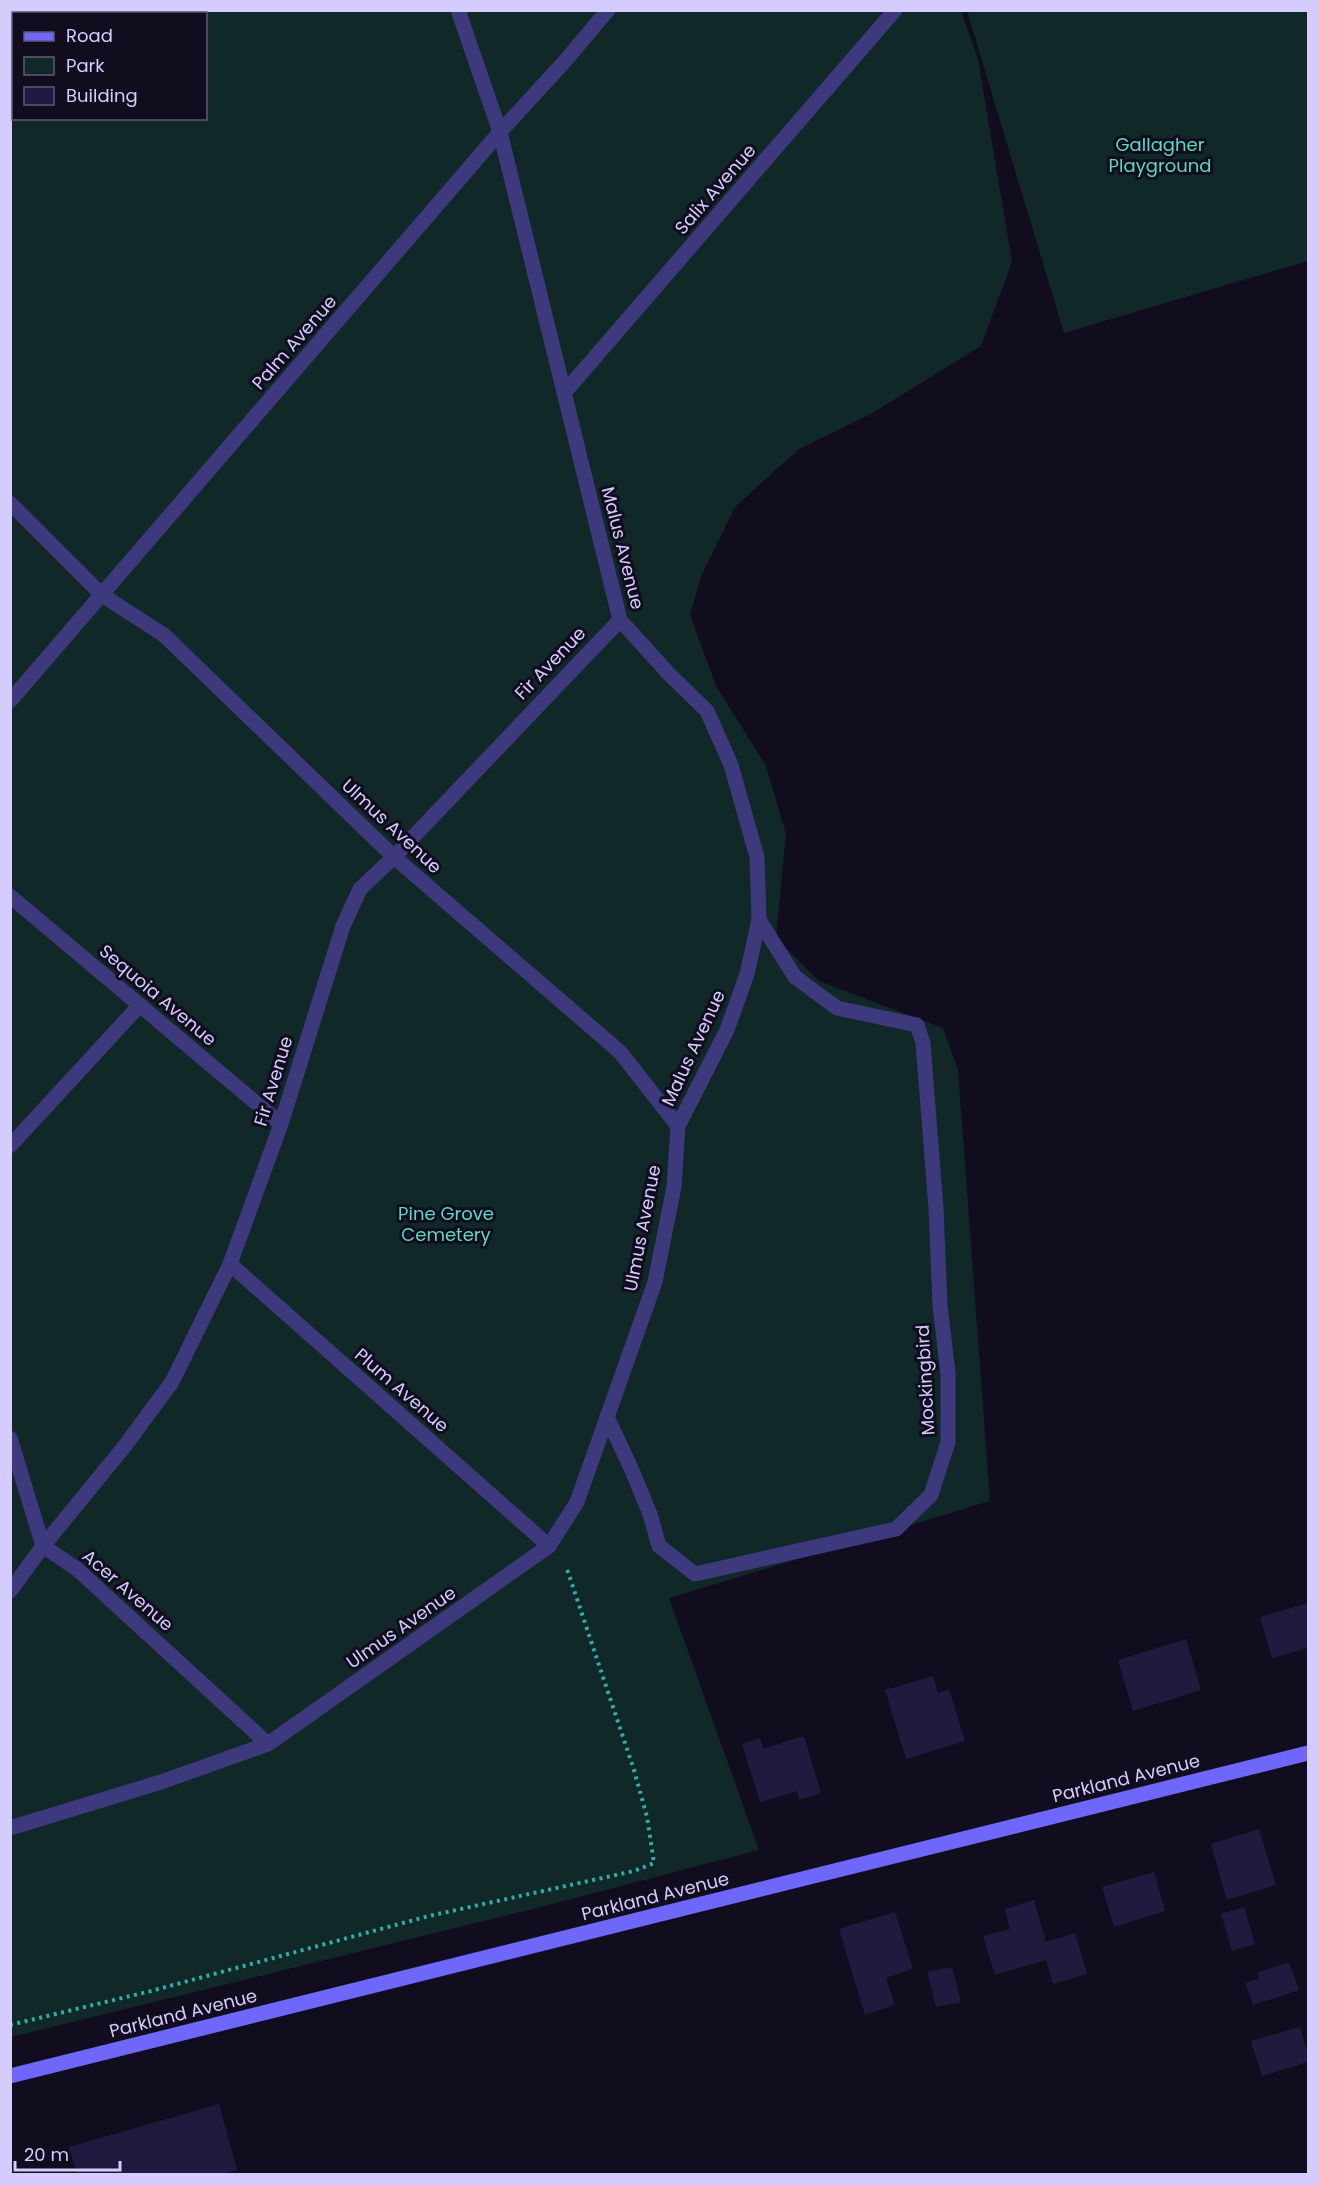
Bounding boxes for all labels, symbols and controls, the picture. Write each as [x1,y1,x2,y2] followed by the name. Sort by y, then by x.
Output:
[12,12,207,120] legend
[66,23,113,48] text: Road
[66,53,105,78] text: Park
[66,83,138,108] text: Building
[1109,132,1211,178] park label: Gallagher Playground
[669,138,761,240] street label: Salix Avenue
[246,289,342,395] street label: Palm Avenue
[596,484,650,612] street label: Malus Avenue
[509,621,591,705] street label: Fir Avenue
[337,773,447,879] street label: Ulmus Avenue
[94,939,222,1051] street label: Sequoia Avenue
[655,986,731,1110] street label: Malus Avenue
[248,1033,298,1129] street label: Fir Avenue
[617,1163,667,1293] street label: Ulmus Avenue
[398,1201,494,1247] park label: Pine Grove Cemetery
[910,1324,940,1436] street label: Mockingbird
[350,1342,454,1438] street label: Plum Avenue
[77,1543,179,1637] street label: Acer Avenue
[341,1580,461,1674] street label: Ulmus Avenue
[1050,1748,1202,1808] street label: Parkland Avenue
[579,1866,731,1926] street label: Parkland Avenue
[107,1983,259,2043] street label: Parkland Avenue
[15,2134,120,2172] scale bar
[24,2142,69,2167] text: 20 m

